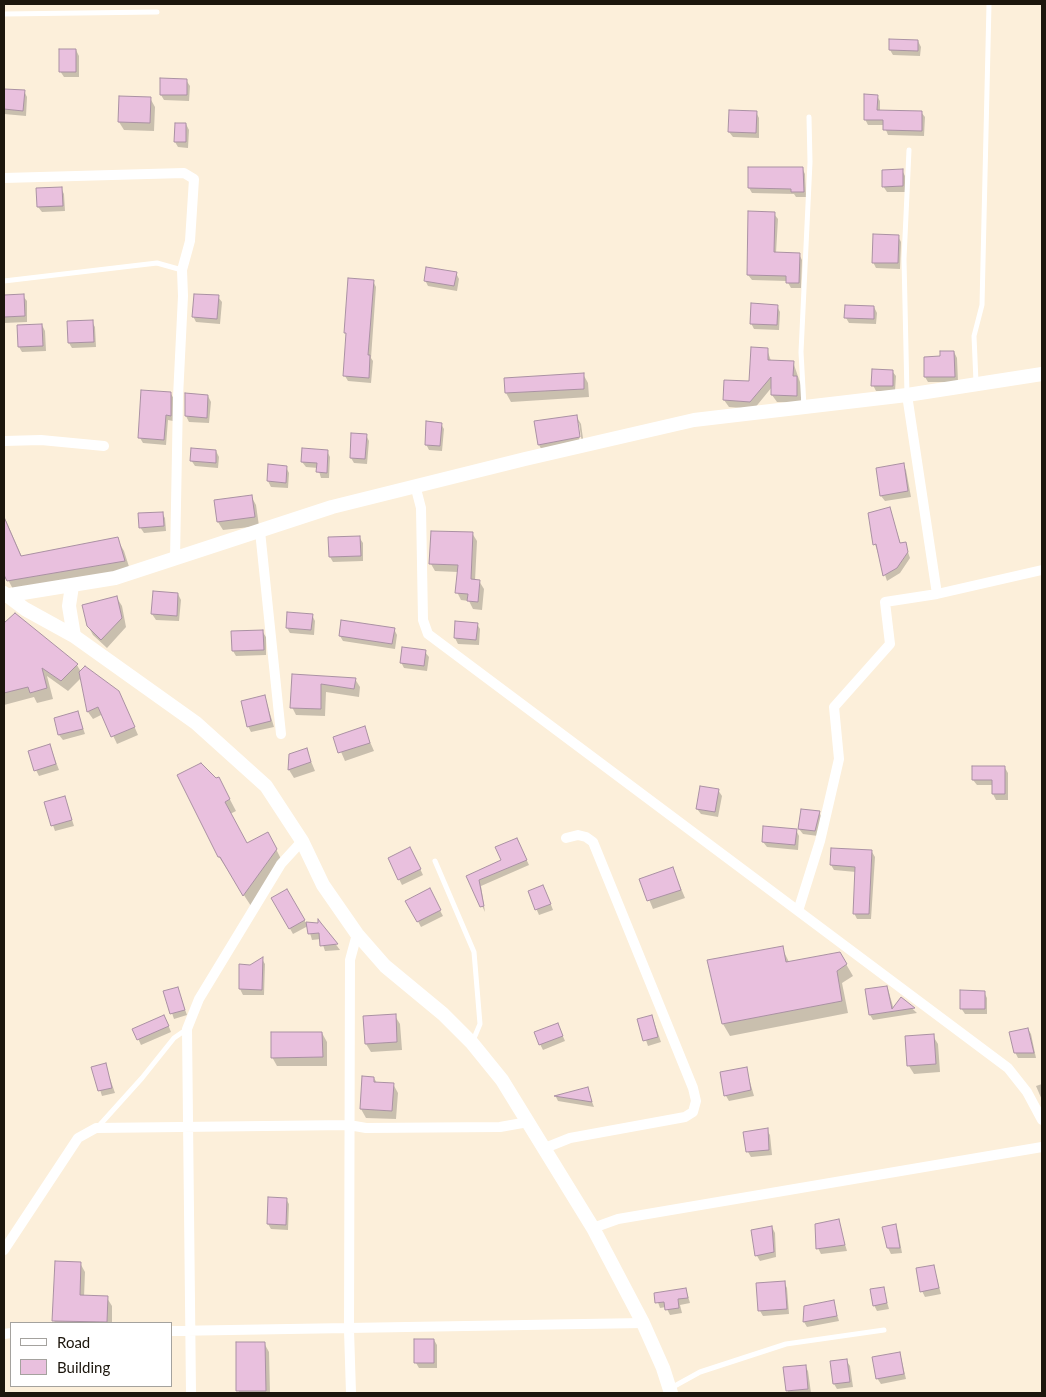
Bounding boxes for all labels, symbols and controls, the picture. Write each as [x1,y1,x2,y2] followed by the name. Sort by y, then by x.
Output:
[10,1322,172,1387] legend
[57,1333,90,1351] text: Road
[57,1358,110,1376] text: Building

